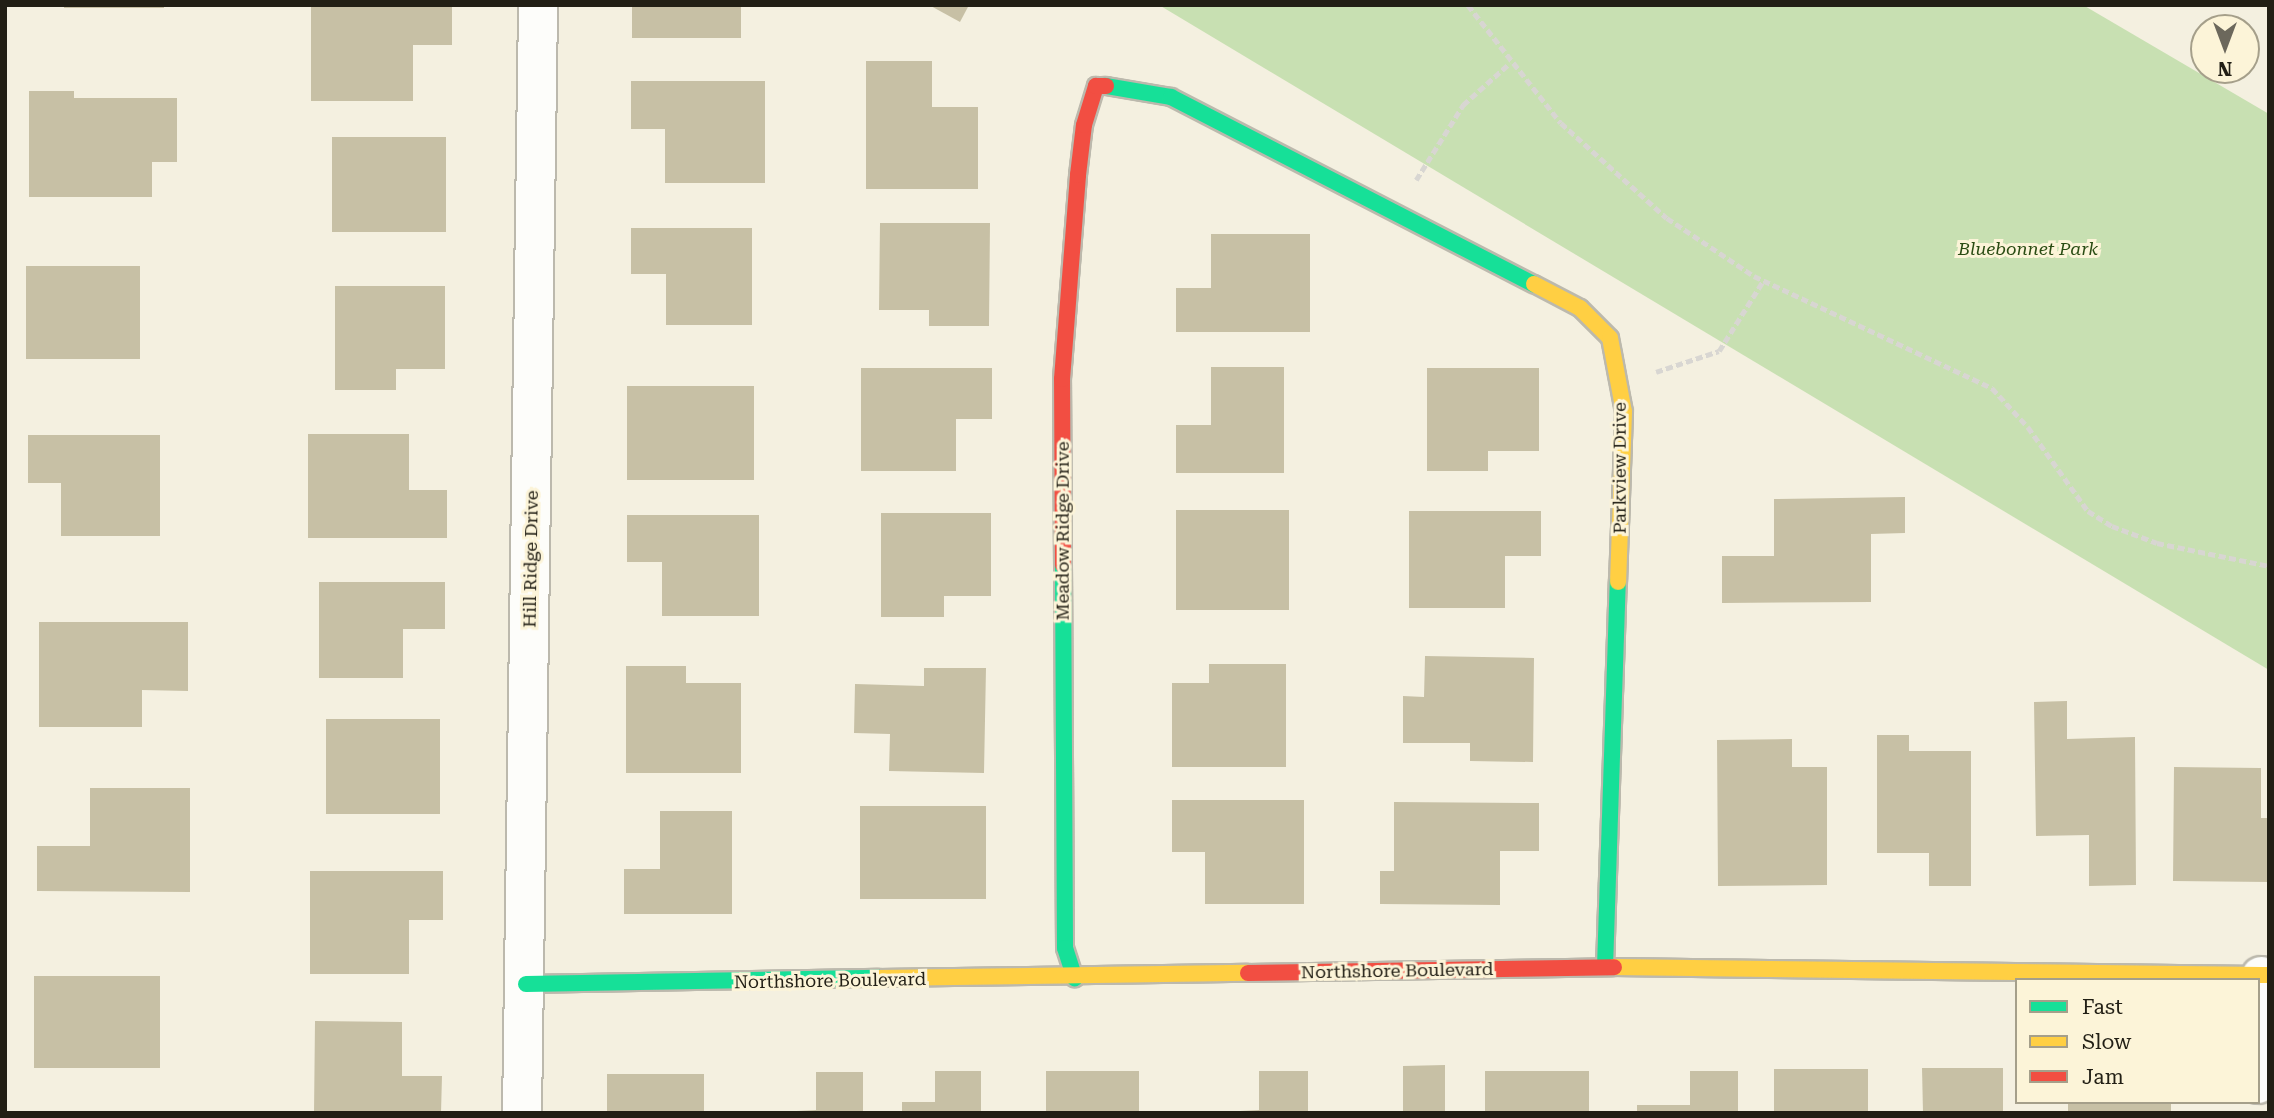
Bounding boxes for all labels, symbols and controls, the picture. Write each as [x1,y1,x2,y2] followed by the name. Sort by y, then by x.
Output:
[2190,14,2260,84] north arrow
[2218,57,2232,80] text: N
[1958,238,2098,260] park label: Bluebonnet Park
[1609,402,1631,534] street label: Parkview Drive
[1052,441,1074,621] street label: Meadow Ridge Drive
[519,490,543,628] street label: Hill Ridge Drive
[1301,959,1493,983] street label: Northshore Boulevard
[734,969,926,993] street label: Northshore Boulevard
[2015,978,2260,1104] legend
[2082,995,2123,1019] text: Fast
[2082,1030,2131,1054] text: Slow
[2082,1065,2124,1089] text: Jam

